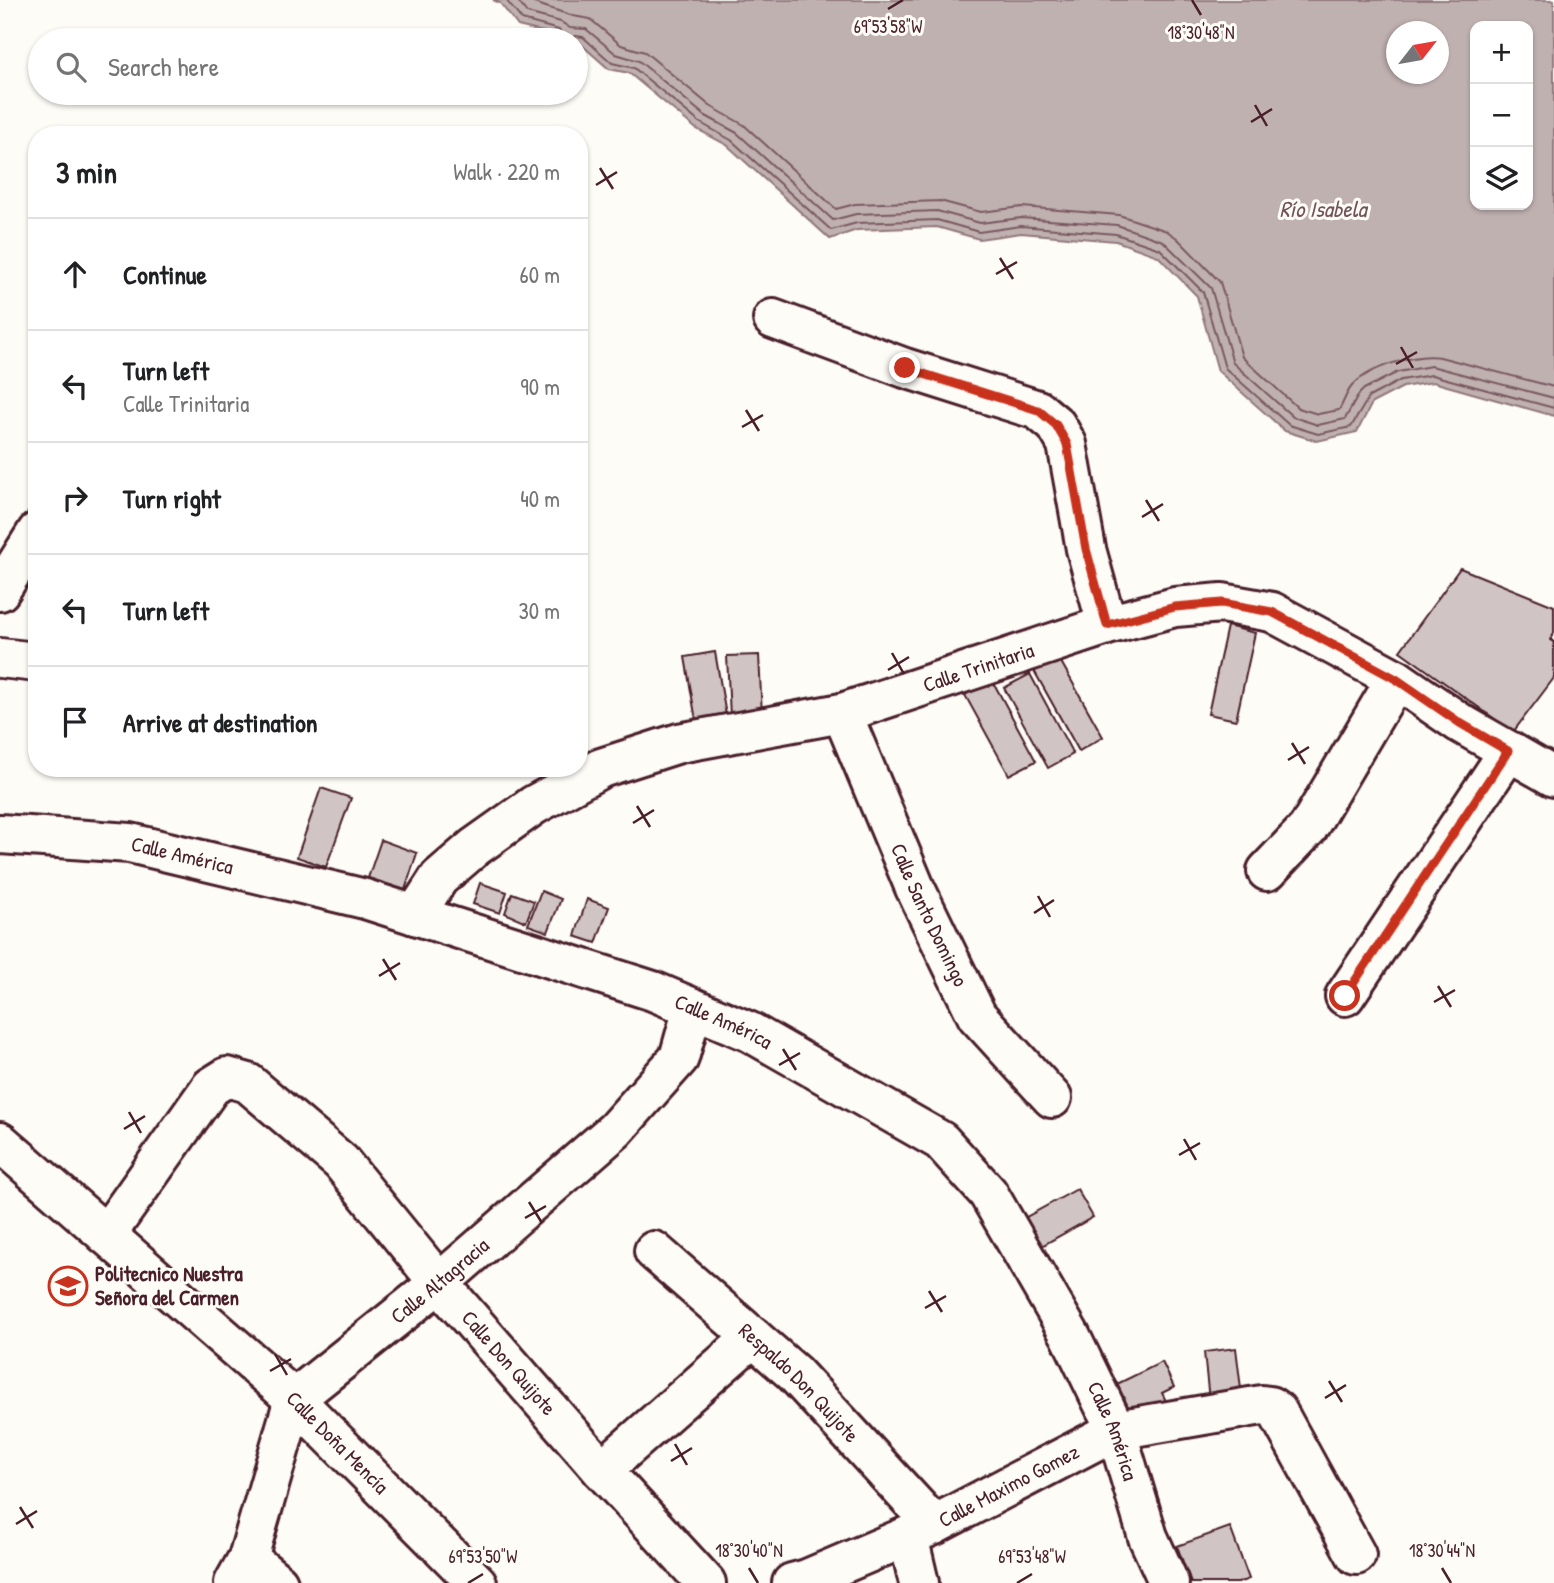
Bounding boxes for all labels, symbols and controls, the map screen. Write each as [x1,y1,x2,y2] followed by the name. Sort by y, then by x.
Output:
[854,14,922,39] text: 69°53'58"W
[1167,20,1235,45] text: 18°30'48"N
[1386,21,1449,84] north arrow
[1470,21,1533,210] map controls
[1470,21,1533,84] button: +
[28,28,588,105] search box
[52,48,90,86] icon: search
[108,49,219,84] text: Search here
[1470,84,1533,147] button: −
[1470,147,1533,210] button: layers
[56,152,117,192] text: 3 min
[453,156,560,187] text: Walk · 220 m
[1279,193,1369,224] water label: Río Isabela
[56,255,94,293] icon: ahead
[123,257,207,292] text: Continue
[520,259,560,290] text: 60 m
[889,352,920,383] route end
[123,353,209,388] text: Turn left
[56,367,94,405] icon: left
[520,371,560,402] text: 90 m
[123,388,249,419] text: Calle Trinitaria
[56,479,94,517] icon: right
[123,481,221,516] text: Turn right
[520,483,560,514] text: 40 m
[56,591,94,629] icon: left
[123,593,209,628] text: Turn left
[518,595,560,626] text: 30 m
[919,635,1038,699] street label: Calle Trinitaria
[56,703,94,741] icon: arrive
[123,705,318,740] text: Arrive at destination
[128,829,236,881] street label: Calle América
[884,839,975,991] street label: Calle Santo Domingo
[1329,980,1360,1011] route start
[670,987,778,1056] street label: Calle América
[384,1231,495,1330] street label: Calle Altagracia
[95,1259,244,1312] place label: Politecnico Nuestra Señora del Carmen
[47,1265,89,1307] school or university icon: Politecnico Nuestra Señora del Carmen
[455,1304,563,1421] street label: Calle Don Quijote
[733,1316,866,1449] street label: Respaldo Don Quijote
[1081,1377,1145,1484] street label: Calle América
[280,1384,395,1500] street label: Calle Doña Mencía
[933,1437,1084,1534] street label: Calle Maximo Gomez
[715,1538,783,1563] text: 18°30'40"N
[1409,1538,1475,1563] text: 18°30'44"N
[449,1544,517,1569] text: 69°53'50"W
[998,1544,1066,1569] text: 69°53'48"W

